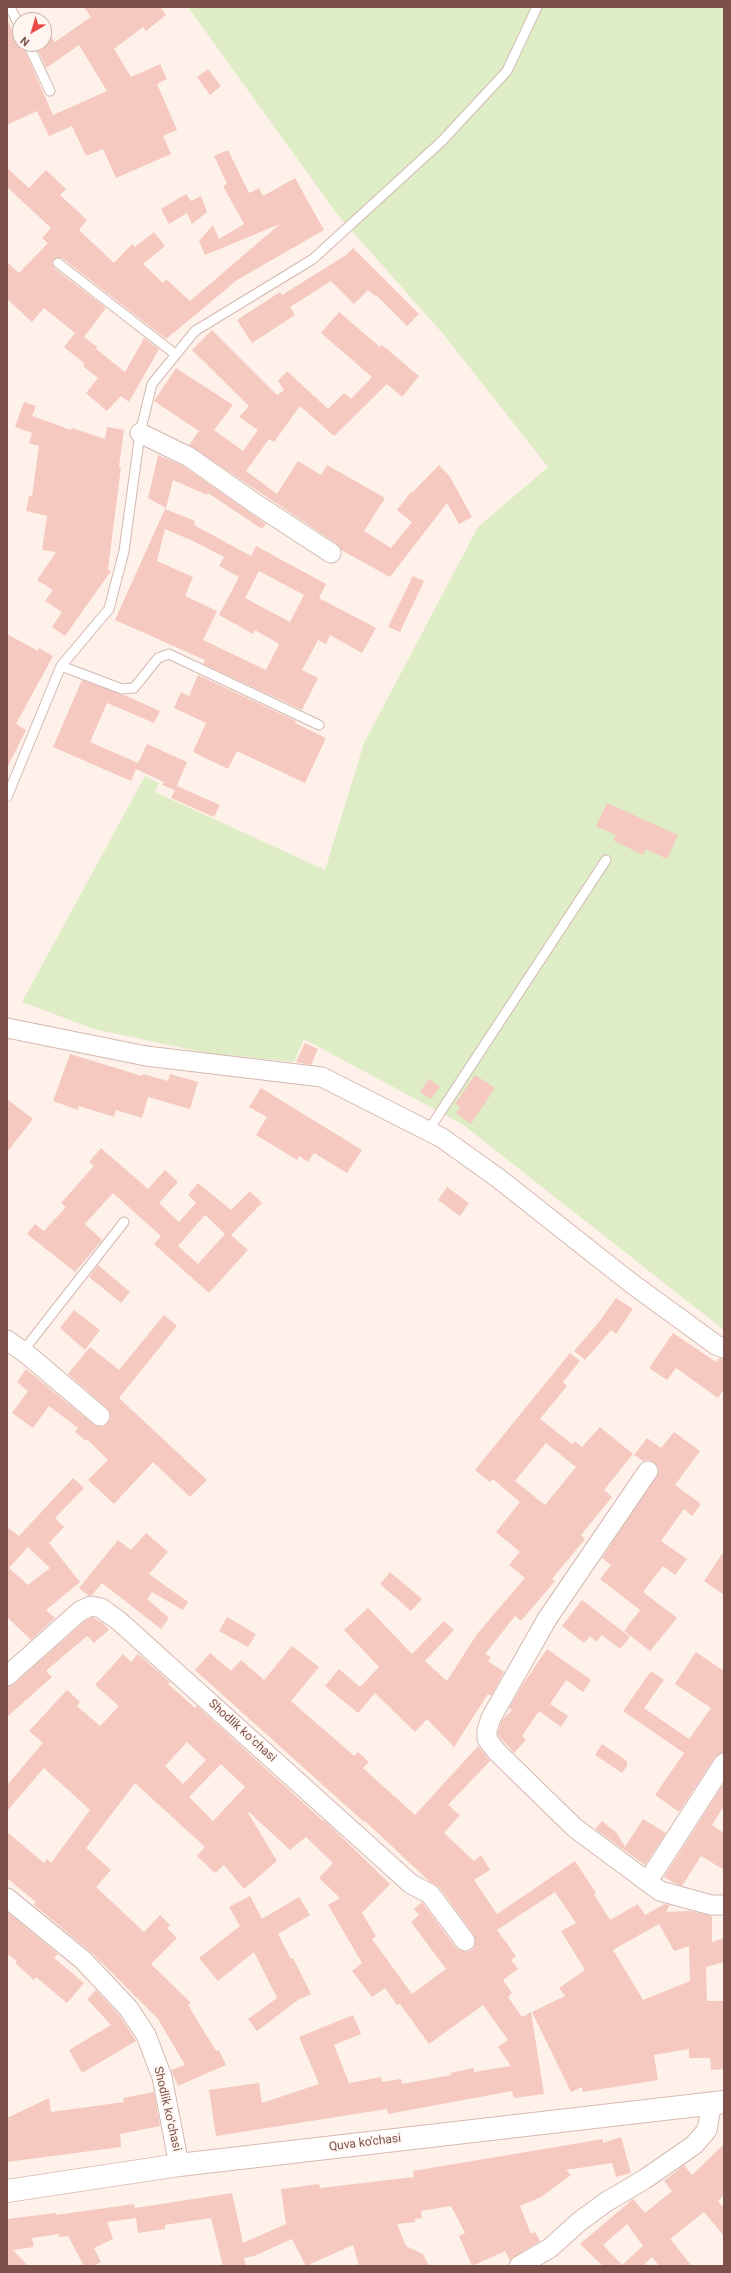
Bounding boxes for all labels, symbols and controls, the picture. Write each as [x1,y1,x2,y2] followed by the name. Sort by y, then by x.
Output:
[12,12,52,52] north arrow
[18,34,32,49] text: N
[205,1697,279,1765] street label: Shodlik koʻchasi
[150,2065,184,2153] street label: Shodlik koʻchasi
[328,2131,402,2155] street label: Quva ko'chasi

